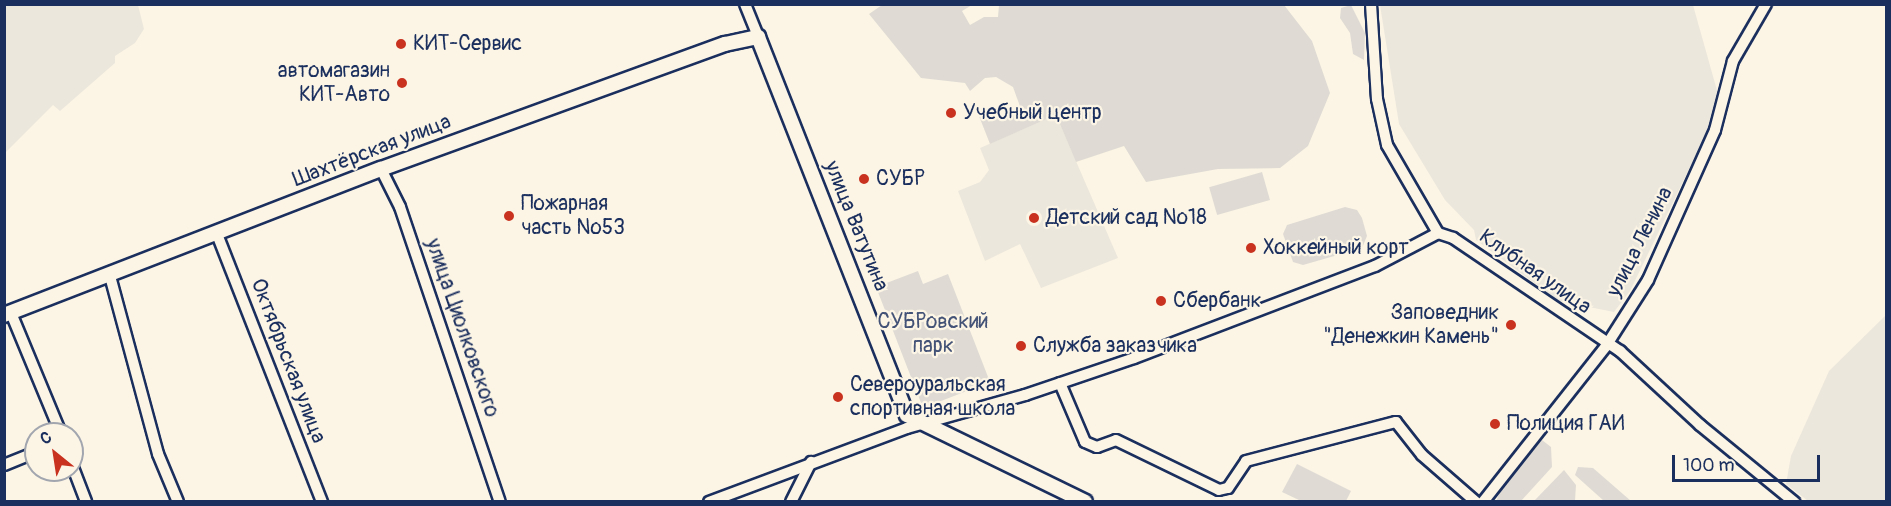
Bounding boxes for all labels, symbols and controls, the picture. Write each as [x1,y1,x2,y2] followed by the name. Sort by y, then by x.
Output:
[413,31,522,57] place label: КИТ-Сервис
[394,37,408,51] marker: КИТ-Сервис
[278,58,390,108] place label: автомагазин КИТ-Авто
[395,76,409,90] marker: автомагазин КИТ-Авто
[963,100,1102,126] place label: Учебный центр
[944,106,958,120] marker: Учебный центр
[289,109,455,193] street label: Шахтёрская улица
[818,157,894,295] street label: улица Ватутина
[876,166,925,192] place label: СУБР
[857,172,871,186] marker: СУБР
[1602,183,1678,301] street label: улица Ленина
[521,191,625,241] place label: Пожарная часть №53
[1046,205,1207,231] place label: Детский сад №18
[502,209,516,223] marker: Пожарная часть №53
[1027,211,1041,225] marker: Детский сад №18
[1474,224,1596,320] street label: Клубная улица
[420,235,504,421] street label: улица Циолковского
[1263,235,1409,261] place label: Хоккейный корт
[1244,241,1258,255] marker: Хоккейный корт
[245,275,331,447] street label: Октябрьская улица
[1173,288,1261,314] place label: Сбербанк
[1154,294,1168,308] marker: Сбербанк
[1323,300,1499,350] place label: Заповедник "Денежкин Камень"
[877,309,989,359] park label: СУБРовский парк
[1504,318,1518,332] marker: Заповедник "Денежкин Камень"
[1033,333,1197,359] place label: Служба заказчика
[1014,339,1028,353] marker: Служба заказчика
[850,372,1015,422] place label: Североуральская спортивная школа
[831,390,845,404] marker: Североуральская спортивная школа
[1507,411,1624,437] place label: Полиция ГАИ
[1488,417,1502,431] marker: Полиция ГАИ
[24,422,84,482] north arrow
[37,427,55,449] text: С
[1675,443,1824,481] scale bar
[1683,454,1735,477] text: 100 m

